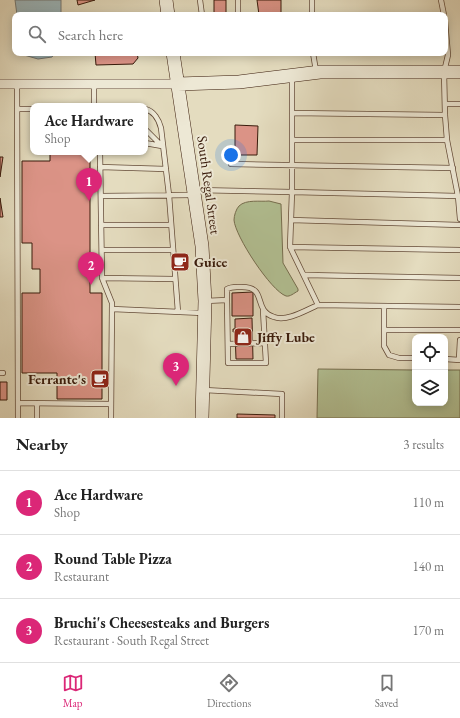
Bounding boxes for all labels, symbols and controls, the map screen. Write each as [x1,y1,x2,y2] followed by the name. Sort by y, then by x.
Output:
[12,12,448,56] search box
[26,23,48,45] icon: search
[58,25,123,44] text: Search here
[30,103,148,155] popup
[45,111,133,130] text: Ace Hardware
[45,130,70,147] text: Shop
[193,135,225,236] street label: South Regal Street
[221,145,241,165] your location
[76,168,102,201] pin: 1
[169,251,191,273] cafe icon: Guice
[78,252,104,285] pin: 2
[194,253,228,271] place label: Guice
[232,326,254,348] shop icon: Jiffy Lube
[255,328,315,346] place label: Jiffy Lube
[412,334,448,406] map controls
[412,334,448,370] button: locate
[163,353,189,386] pin: 3
[89,368,111,390] cafe icon: Ferrante's
[28,370,86,388] place label: Ferrante's
[412,370,448,406] button: layers
[16,433,68,455] text: Nearby
[403,436,444,453] text: 3 results
[54,485,143,504] text: Ace Hardware
[26,494,32,511] text: 1
[413,494,444,511] text: 110 m
[54,504,80,521] text: Shop
[54,549,172,568] text: Round Table Pizza
[26,558,32,575] text: 2
[413,558,444,575] text: 140 m
[54,568,109,585] text: Restaurant
[54,613,269,632] text: Bruchi's Cheesesteaks and Burgers
[26,622,32,639] text: 3
[413,622,444,639] text: 170 m
[54,632,209,649] text: Restaurant · South Regal Street
[62,672,84,710] tab: Map
[207,672,251,710] tab: Directions
[375,672,398,710] tab: Saved

